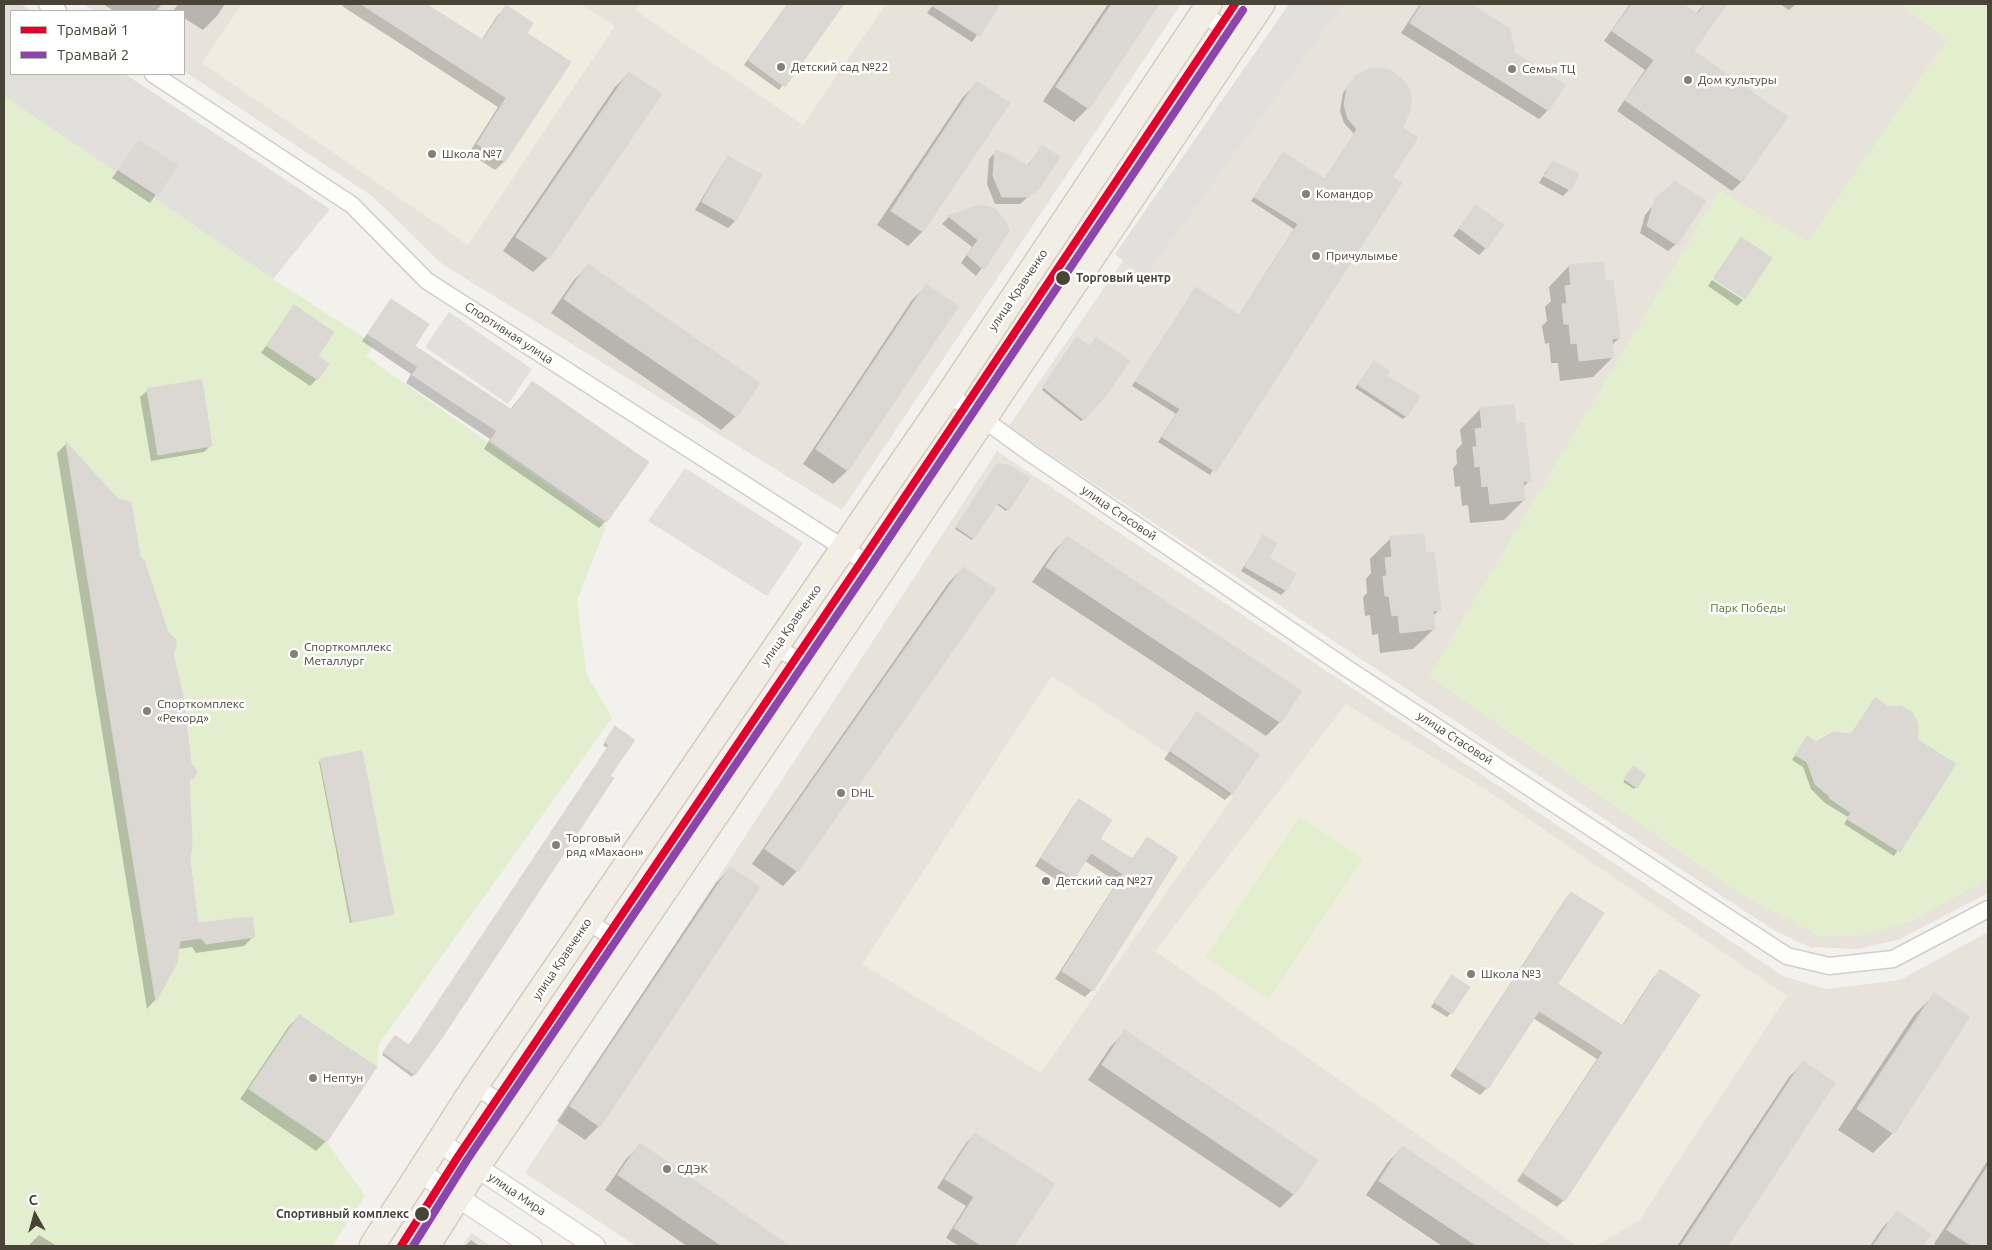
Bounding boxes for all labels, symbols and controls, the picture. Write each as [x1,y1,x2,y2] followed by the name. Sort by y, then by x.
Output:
[10,10,185,75] legend
[57,21,129,38] text: Трамвай 1
[57,46,129,63] text: Трамвай 2
[791,60,888,74] place label: Детский сад №22
[775,61,787,73] marker: Детский сад №22
[1522,62,1575,76] place label: Семья ТЦ
[1506,63,1518,75] marker: Семья ТЦ
[1698,73,1777,87] place label: Дом культуры
[1682,74,1694,86] marker: Дом культуры
[442,147,503,161] place label: Школа №7
[426,148,438,160] marker: Школа №7
[1316,187,1373,201] place label: Командор
[1300,188,1312,200] marker: Командор
[985,246,1051,334] street label: улица Кравченко
[1326,249,1398,263] place label: Причулымье
[1310,250,1322,262] marker: Причулымье
[1054,269,1072,287] marker: Торговый центр
[1076,271,1171,285] place label: Торговый центр
[462,299,556,367] street label: Спортивная улица
[1079,483,1159,543] street label: улица Стасовой
[758,582,824,668] street label: улица Кравченко
[1710,601,1786,615] park label: Парк Победы
[304,640,391,668] place label: Спорткомплекс Металлург
[288,648,300,660] marker: Спорткомплекс Металлург
[157,697,244,725] place label: Спорткомплекс «Рекорд»
[141,705,153,717] marker: Спорткомплекс «Рекорд»
[1414,708,1496,768] street label: улица Стасовой
[851,786,874,800] place label: DHL
[835,787,847,799] marker: DHL
[566,831,643,859] place label: Торговый ряд «Махаон»
[550,839,562,851] marker: Торговый ряд «Махаон»
[1056,874,1153,888] place label: Детский сад №27
[1040,875,1052,887] marker: Детский сад №27
[529,915,595,1003] street label: улица Кравченко
[1481,967,1542,981] place label: Школа №3
[1465,968,1477,980] marker: Школа №3
[323,1071,363,1085] place label: Нептун
[307,1072,319,1084] marker: Нептун
[677,1162,708,1176] place label: СДЭК
[661,1163,673,1175] marker: СДЭК
[485,1169,549,1219] street label: улица Мира
[10,1190,60,1240] north arrow
[28,1192,39,1209] text: С
[413,1205,431,1223] marker: Спортивный комплекс
[276,1207,409,1221] place label: Спортивный комплекс

